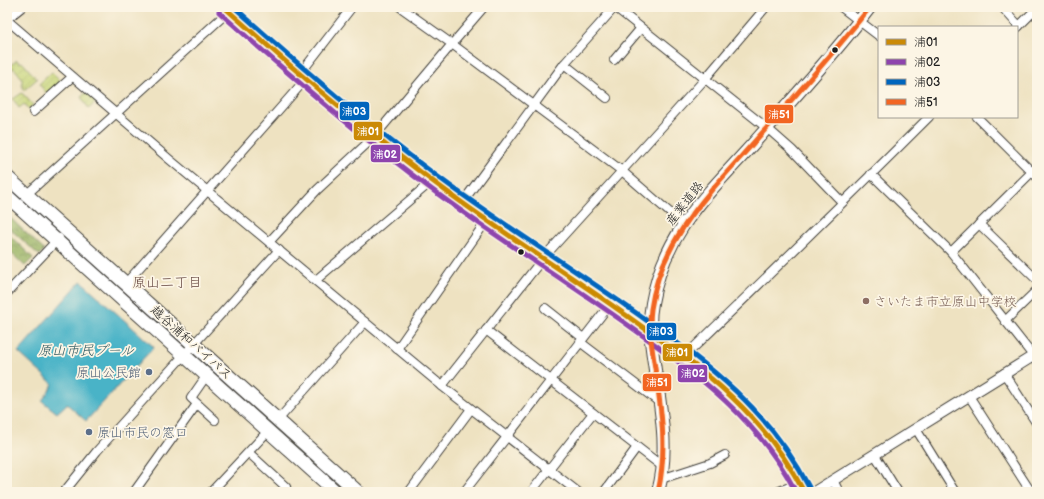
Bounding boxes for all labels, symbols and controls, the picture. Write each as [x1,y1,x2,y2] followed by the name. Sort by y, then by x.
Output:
[878,26,1018,118] legend
[914,35,938,50] text: 浦01
[830,45,840,55] unlabelled marker
[914,55,940,70] text: 浦02
[914,75,940,90] text: 浦03
[914,95,938,110] text: 浦51
[339,101,370,121] line badge: 浦03
[764,104,794,124] line badge: 浦51
[342,105,367,118] text: 浦03
[768,108,790,121] text: 浦51
[353,121,383,141] line badge: 浦01
[357,125,379,138] text: 浦01
[370,144,401,163] line badge: 浦02
[373,148,398,161] text: 浦02
[662,178,707,229] street label: 産業道路
[516,247,526,257] unlabelled marker
[132,274,202,291] district label: 原山二丁目
[874,294,1016,310] place label: さいたま市立原山中学校
[861,296,871,306] marker: さいたま市立原山中学校
[147,302,235,383] street label: 越谷浦和バイパス
[646,322,677,341] line badge: 浦03
[649,325,674,338] text: 浦03
[38,342,135,359] water label: 原山市民プール
[662,343,693,362] line badge: 浦01
[666,346,688,359] text: 浦01
[677,364,708,383] line badge: 浦02
[76,365,141,381] place label: 原山公民館
[144,367,154,377] marker: 原山公民館
[681,367,706,380] text: 浦02
[642,373,672,392] line badge: 浦51
[646,376,668,389] text: 浦51
[97,425,188,441] place label: 原山市民の窓口
[84,427,94,437] marker: 原山市民の窓口

